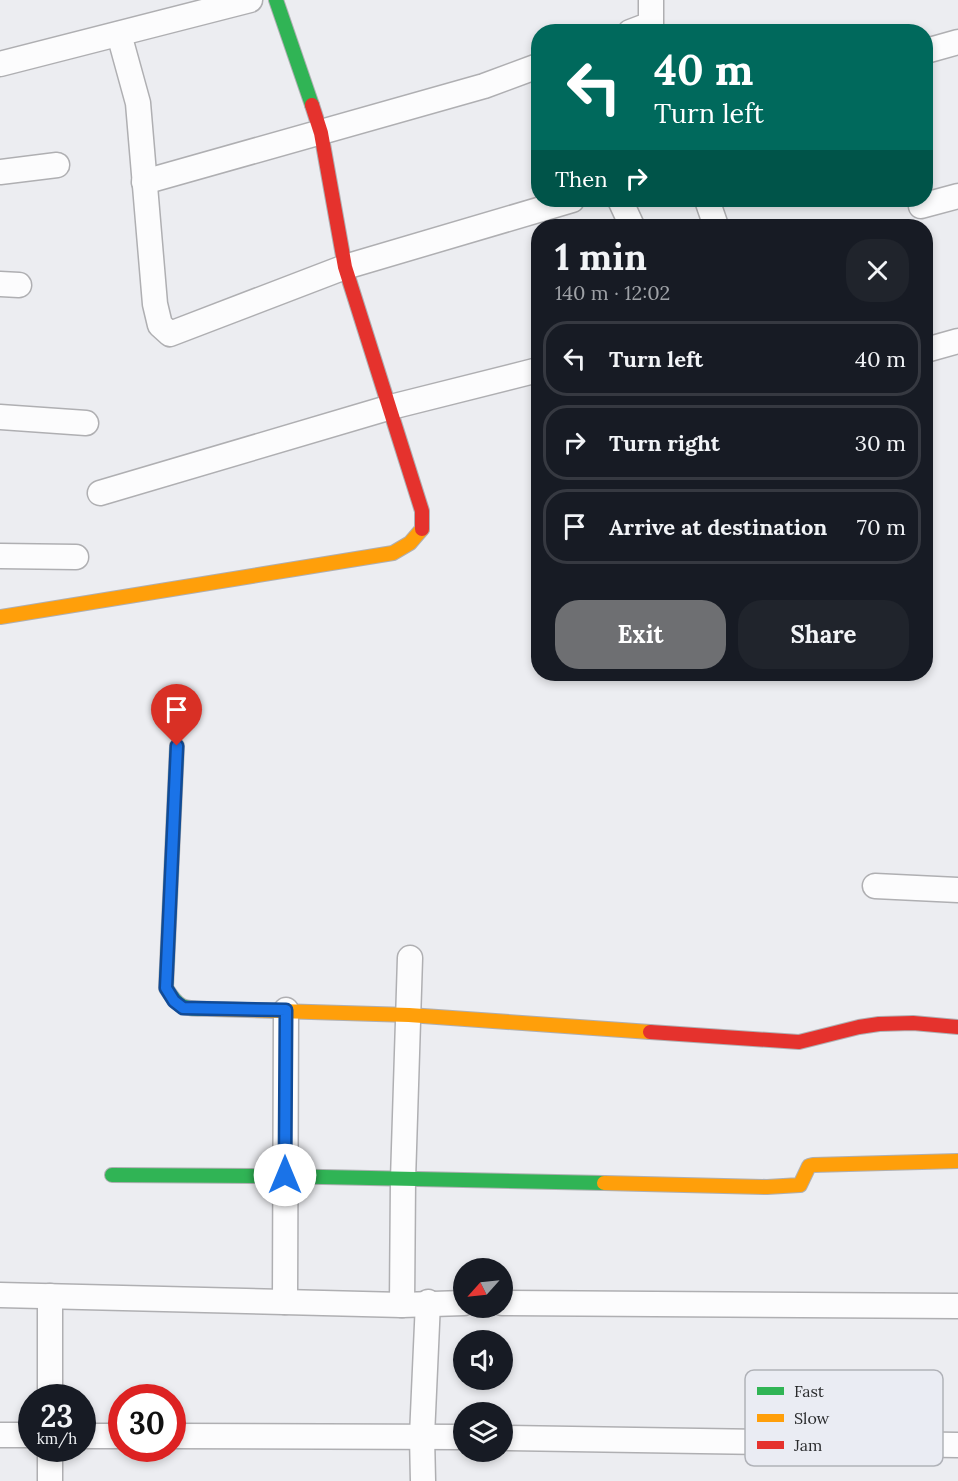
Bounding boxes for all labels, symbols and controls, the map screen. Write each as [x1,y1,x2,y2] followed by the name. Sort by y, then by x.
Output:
[654,43,753,97] text: 40 m
[555,48,633,126] icon: left
[654,96,764,130] text: Turn left
[620,162,653,195] icon: right
[555,165,608,193] text: Then
[555,234,647,280] text: 1 min
[846,239,909,302] button: close
[555,280,670,305] text: 140 m · 12:02
[558,342,591,375] icon: left
[609,345,703,373] text: Turn left
[855,345,906,373] text: 40 m
[558,426,591,459] icon: right
[609,429,720,457] text: Turn right
[855,429,906,457] text: 30 m
[558,510,591,543] icon: arrive
[609,513,827,541] text: Arrive at destination
[857,513,906,541] text: 70 m
[555,600,726,669] button: Exit
[738,600,909,669] button: Share
[151,684,202,746] pin
[160,693,193,726] icon: arrive
[253,1143,317,1207] position arrow
[453,1258,513,1318] north arrow
[453,1258,513,1462] map controls
[453,1330,513,1390] button: sound
[745,1370,943,1466] legend
[794,1381,825,1401] text: Fast
[108,1384,186,1462] speed limit sign: 30
[41,1397,73,1435] text: 23
[453,1402,513,1462] button: layers
[794,1408,830,1428] text: Slow
[37,1429,77,1448] text: km/h
[793,1435,822,1455] text: Jam

